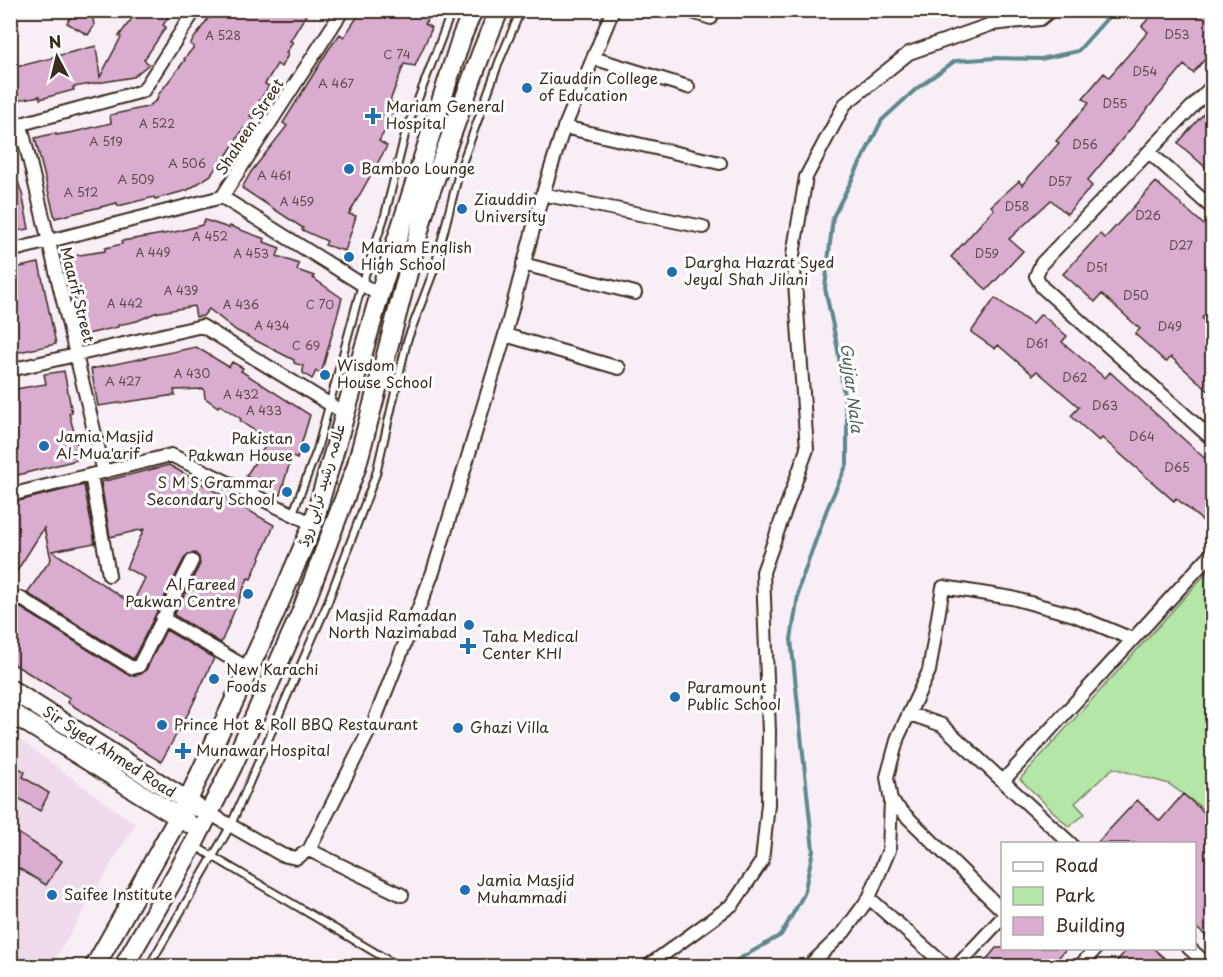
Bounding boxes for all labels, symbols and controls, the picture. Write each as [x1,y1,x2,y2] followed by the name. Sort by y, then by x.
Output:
[1164,25,1190,43] house number: D53
[205,26,241,44] house number: A 528
[27,27,87,87] north arrow
[47,28,63,54] text: N
[383,45,411,63] house number: C 74
[1133,62,1158,80] house number: D54
[539,66,658,106] place label: Ziauddin College of Education
[209,73,289,179] street label: Shaheen Street
[318,74,354,92] house number: A 467
[520,81,534,95] marker: Ziauddin College of Education
[386,94,504,134] place label: Mariam General Hospital
[1103,94,1127,112] house number: D55
[364,107,382,125] marker: Mariam General Hospital
[139,114,175,132] house number: A 522
[89,132,123,150] house number: A 519
[1072,135,1098,153] house number: D56
[168,154,206,172] house number: A 506
[361,156,475,179] place label: Bamboo Lounge
[342,162,356,176] marker: Bamboo Lounge
[257,166,291,184] house number: A 461
[117,170,155,188] house number: A 509
[1048,172,1072,190] house number: D57
[64,183,98,201] house number: A 512
[474,187,546,227] place label: Ziauddin University
[280,192,314,210] house number: A 459
[1005,197,1029,215] house number: D58
[455,202,469,216] marker: Ziauddin University
[1135,206,1161,224] house number: D26
[192,227,228,245] house number: A 452
[361,235,472,275] place label: Mariam English High School
[1169,236,1193,254] house number: D27
[135,243,171,261] house number: A 449
[55,244,101,345] street label: Maarif Street
[233,244,269,262] house number: A 453
[975,244,999,262] house number: D59
[342,250,356,264] marker: Mariam English High School
[684,250,834,290] place label: Dargha Hazrat Syed Jeyal Shah Jilani
[1086,258,1108,276] house number: D51
[665,265,679,279] marker: Dargha Hazrat Syed Jeyal Shah Jilani
[164,281,198,299] house number: A 439
[1123,286,1149,304] house number: D50
[107,294,143,312] house number: A 442
[223,295,259,313] house number: A 436
[306,295,334,313] house number: C 70
[254,316,290,334] house number: A 434
[1158,317,1182,335] house number: D49
[1026,334,1048,352] house number: D61
[292,336,320,354] house number: C 69
[836,342,870,435] water label: Gujjar Nala
[337,353,432,393] place label: Wisdom House School
[174,364,210,382] house number: A 430
[318,368,332,382] marker: Wisdom House School
[1062,368,1088,386] house number: D62
[105,372,141,390] house number: A 427
[223,385,259,403] house number: A 432
[1092,396,1118,414] house number: D63
[246,401,282,419] house number: A 433
[291,420,350,550] street label: علامہ رشید ترابی روڈ
[56,424,154,464] place label: Jamia Masjid Al-Mua'arif
[188,426,293,466] place label: Pakistan Pakwan House
[1129,427,1155,445] house number: D64
[37,439,51,453] marker: Jamia Masjid Al-Mua'arif
[298,441,312,455] marker: Pakistan Pakwan House
[1164,458,1190,476] house number: D65
[146,470,275,510] place label: S M S Grammar Secondary School
[280,485,294,499] marker: S M S Grammar Secondary School
[125,572,236,612] place label: Al Fareed Pakwan Centre
[241,587,255,601] marker: Al Fareed Pakwan Centre
[328,603,457,643] place label: Masjid Ramadan North Nazimabad
[462,618,476,632] marker: Masjid Ramadan North Nazimabad
[482,624,579,664] place label: Taha Medical Center KHI
[459,637,477,655] marker: Taha Medical Center KHI
[226,657,318,697] place label: New Karachi Foods
[207,672,221,686] marker: New Karachi Foods
[687,675,781,715] place label: Paramount Public School
[668,690,682,704] marker: Paramount Public School
[39,699,181,802] street label: Sir Syed Ahmed Road
[174,712,418,735] place label: Prince Hot & Roll BBQ Restaurant
[470,715,549,738] place label: Ghazi Villa
[155,718,169,732] marker: Prince Hot & Roll BBQ Restaurant
[451,721,465,735] marker: Ghazi Villa
[196,738,330,761] place label: Munawar Hospital
[174,742,192,760] marker: Munawar Hospital
[1001,842,1196,950] legend
[1055,851,1099,878] text: Road
[477,868,575,908] place label: Jamia Masjid Muhammadi
[1055,881,1095,908] text: Park
[64,882,173,905] place label: Saifee Institute
[458,883,472,897] marker: Jamia Masjid Muhammadi
[45,888,59,902] marker: Saifee Institute
[1055,911,1125,938] text: Building

